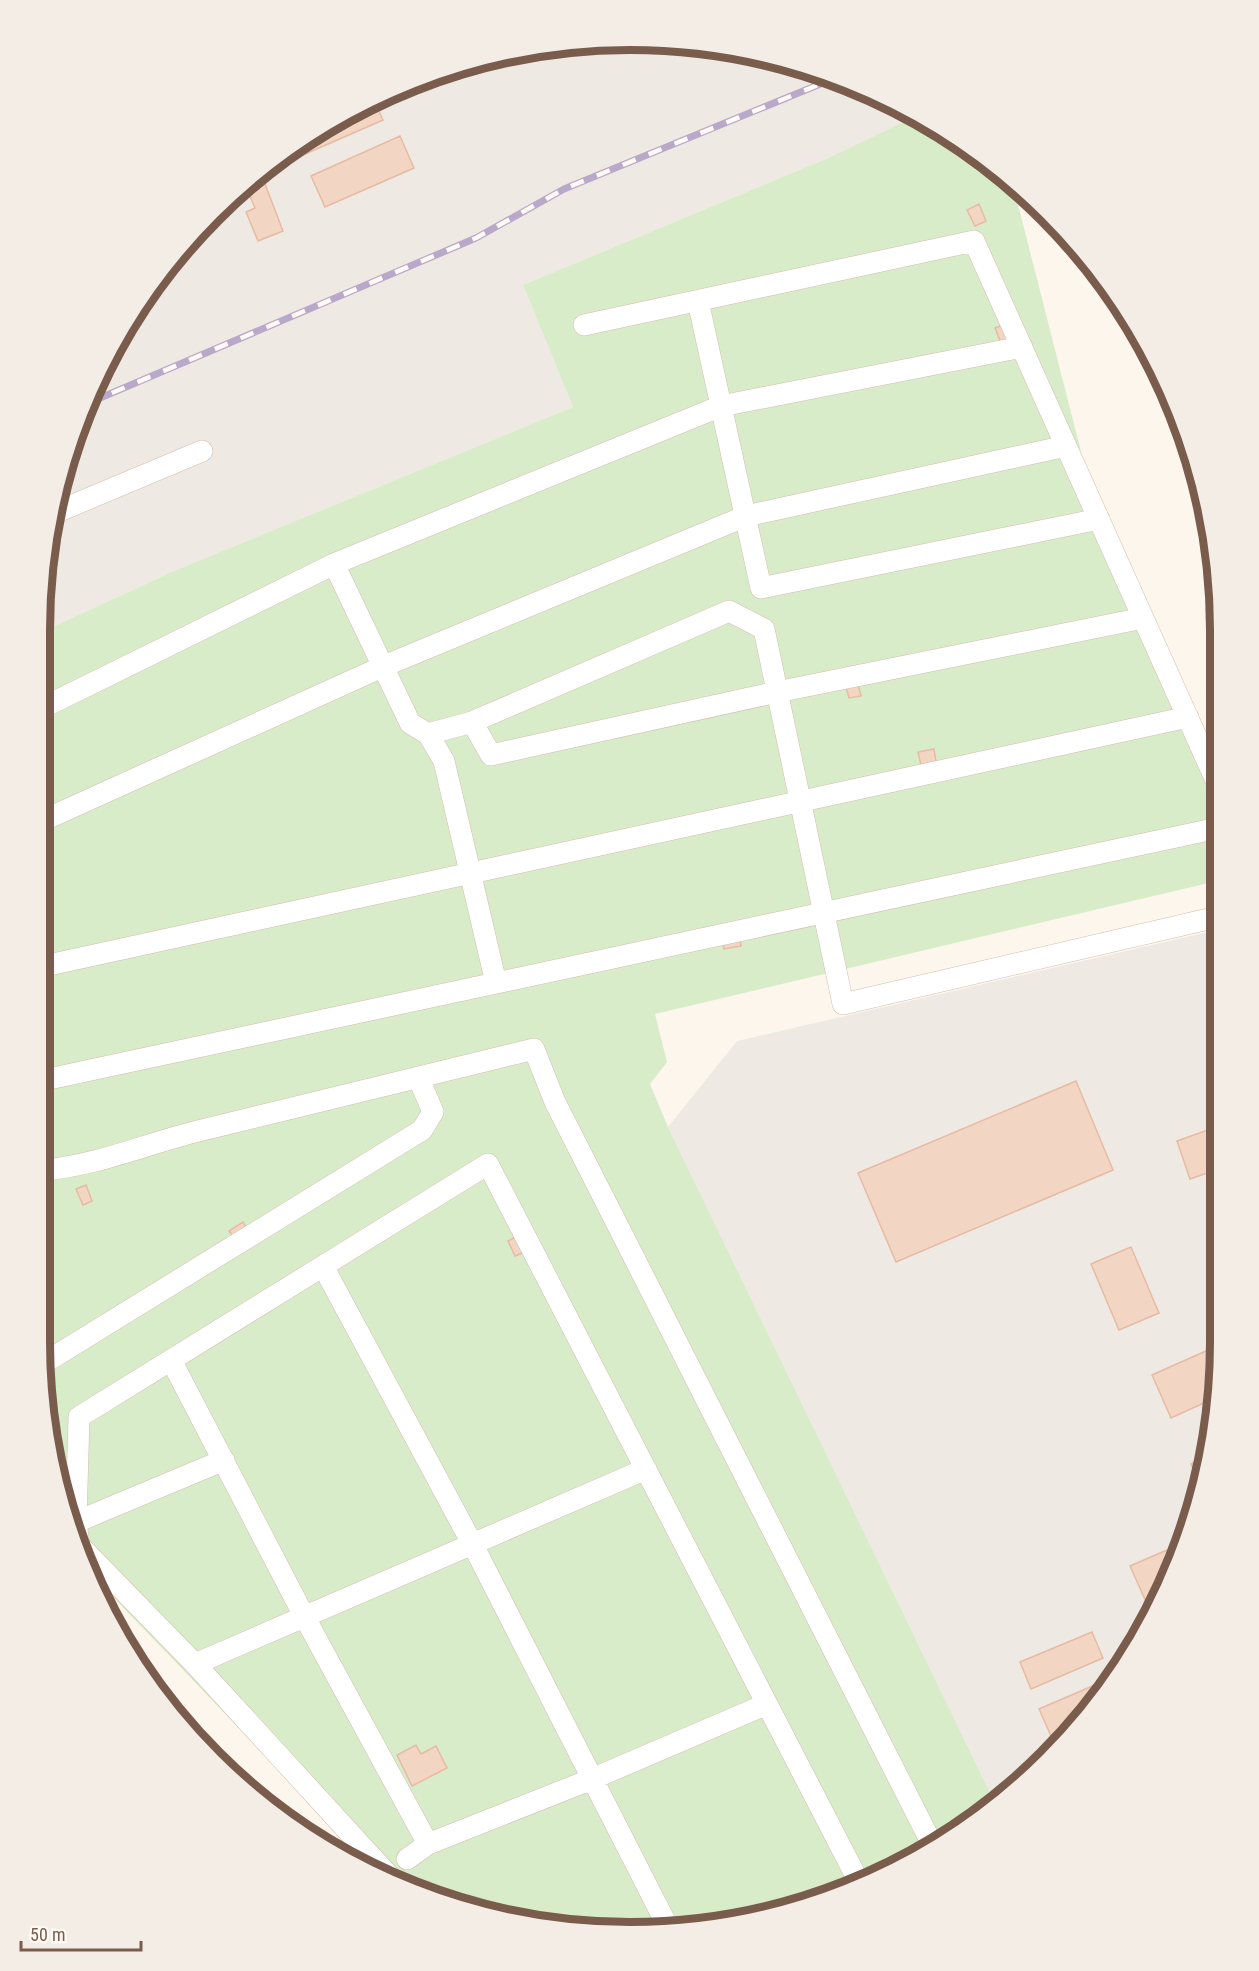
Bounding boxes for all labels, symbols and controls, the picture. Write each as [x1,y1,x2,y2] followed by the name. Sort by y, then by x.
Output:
[21,1914,141,1952] scale bar
[30,1924,65,1945] text: 50 m

